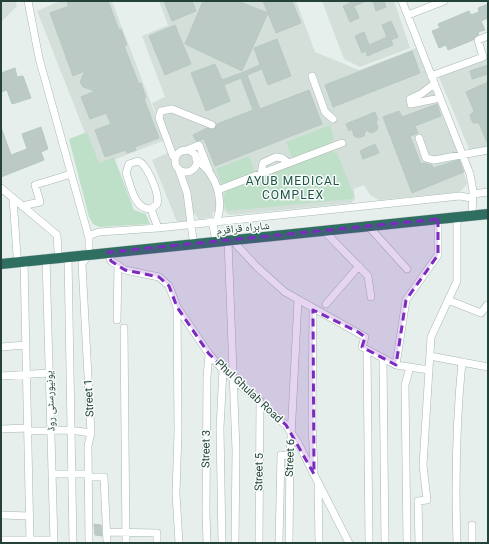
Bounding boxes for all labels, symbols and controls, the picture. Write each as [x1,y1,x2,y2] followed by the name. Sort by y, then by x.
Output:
[246,174,340,202] district label: AYUB MEDICAL COMPLEX
[216,219,270,237] street label: شاہراہ قراقرم
[213,357,285,425] street label: Phul Ghulab Road
[42,370,58,432] street label: یونیورسٹی روڈ
[82,379,96,417] street label: Street 1
[199,430,213,468] street label: Street 3
[283,439,297,477] street label: Street 6
[252,453,266,491] street label: Street 5

